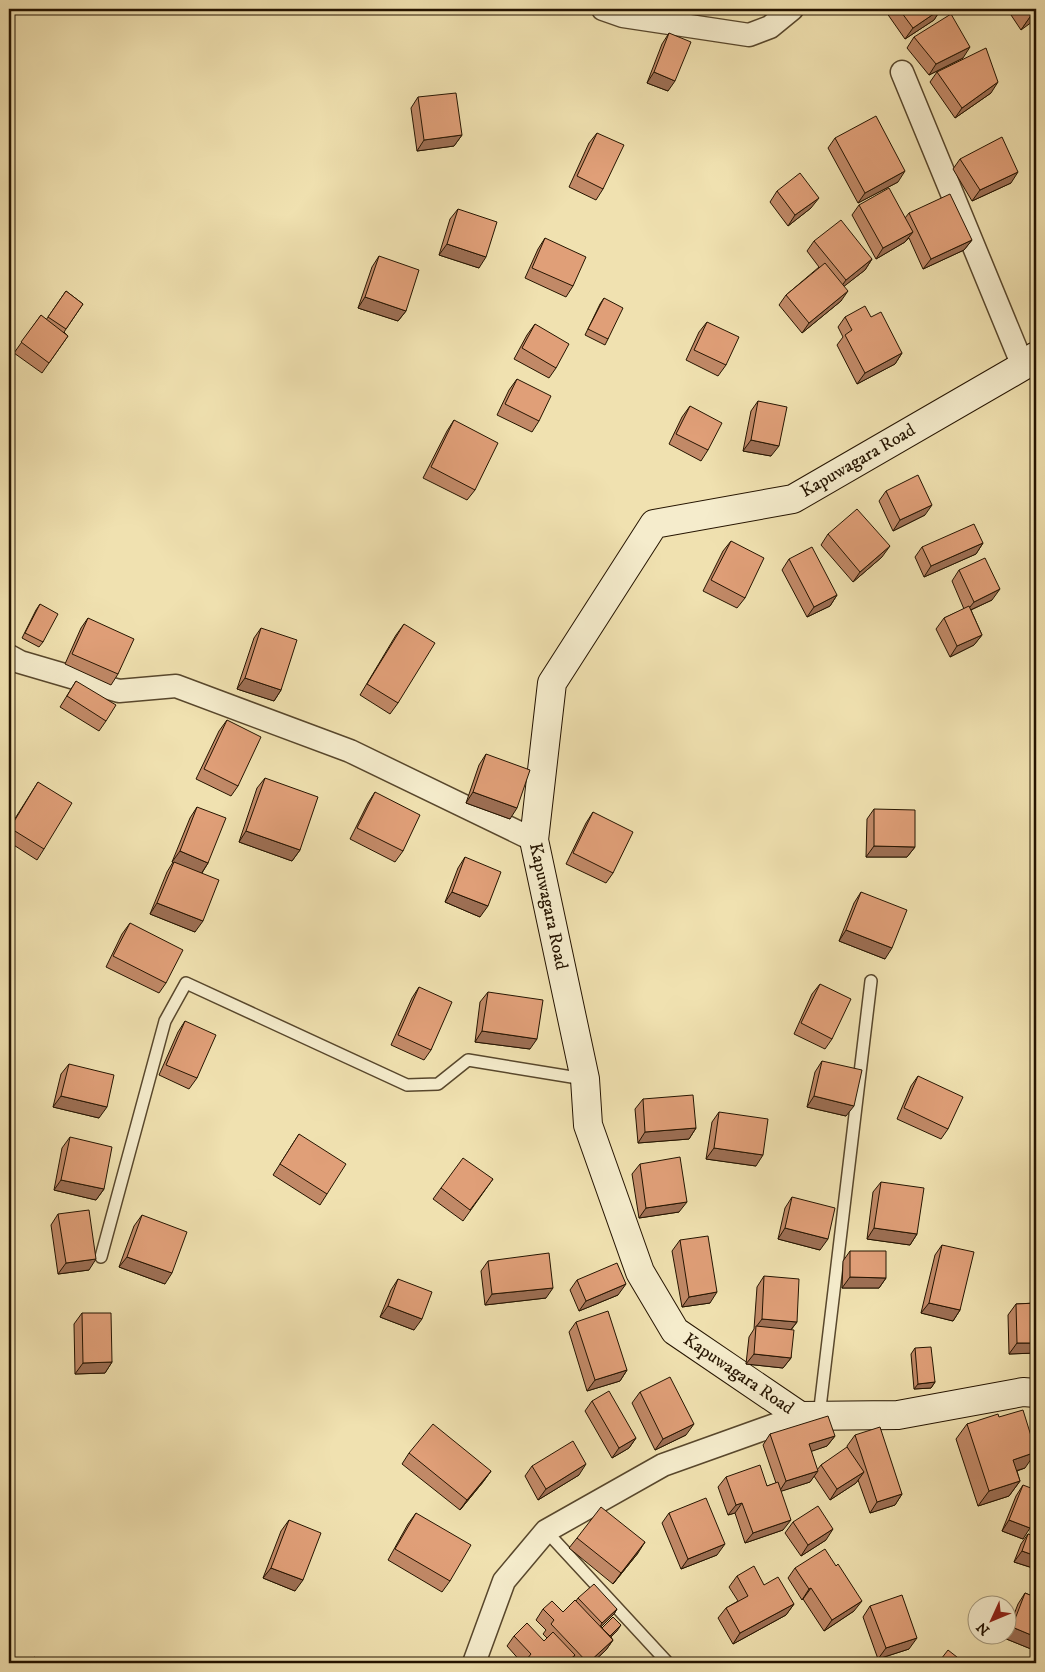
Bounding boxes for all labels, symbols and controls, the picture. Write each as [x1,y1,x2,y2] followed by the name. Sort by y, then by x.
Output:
[797,419,919,503] street label: Kapuwagara Road
[524,841,572,972] street label: Kapuwagara Road
[679,1329,798,1420] street label: Kapuwagara Road
[968,1594,1018,1644] north arrow
[973,1618,994,1639] text: N

